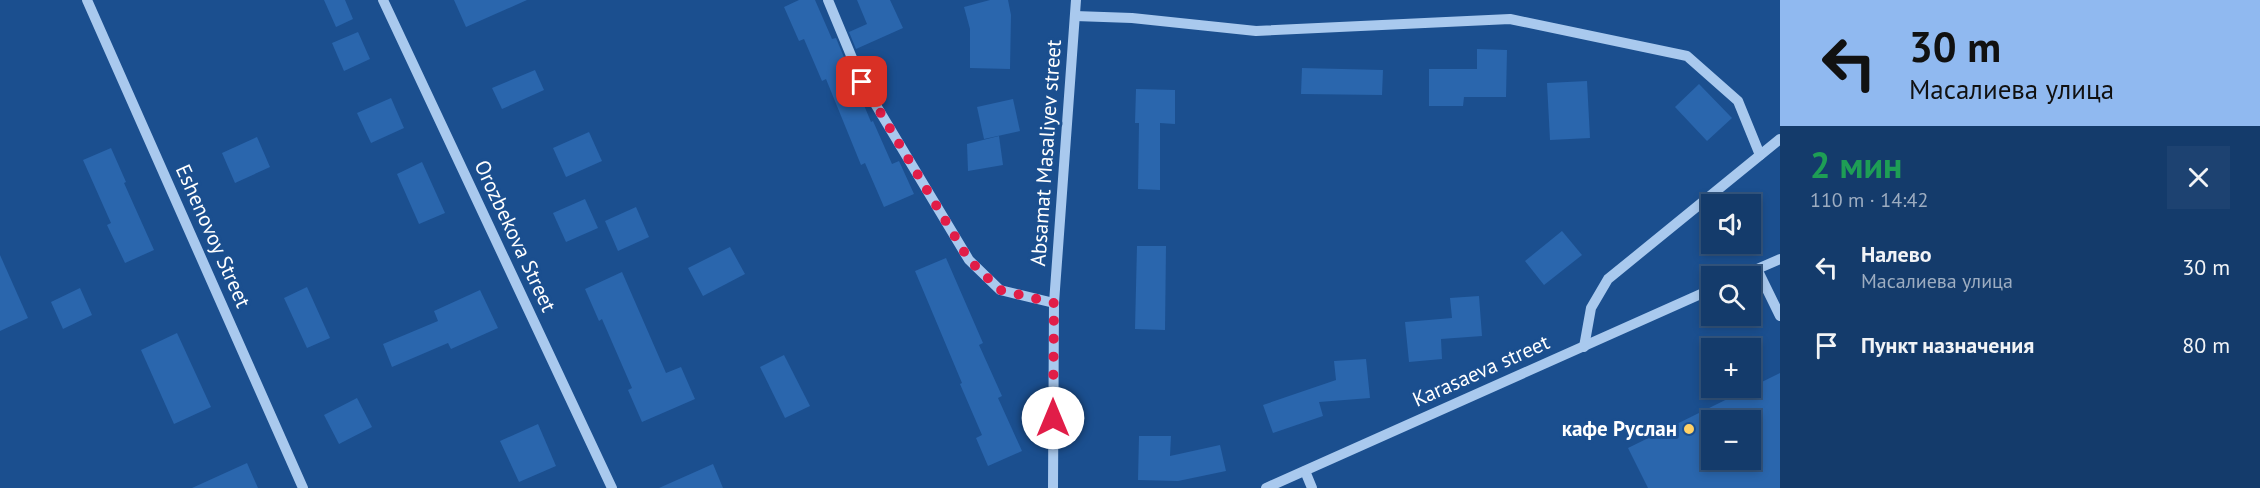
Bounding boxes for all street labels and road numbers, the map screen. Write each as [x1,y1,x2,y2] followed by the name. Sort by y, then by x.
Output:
[1024,39,1067,267] street label: Absamat Masaliyev street
[468,156,562,316] street label: Orozbekova Street
[170,160,257,312] street label: Eshenovoy Street
[1408,328,1553,413] street label: Karasaeva street

